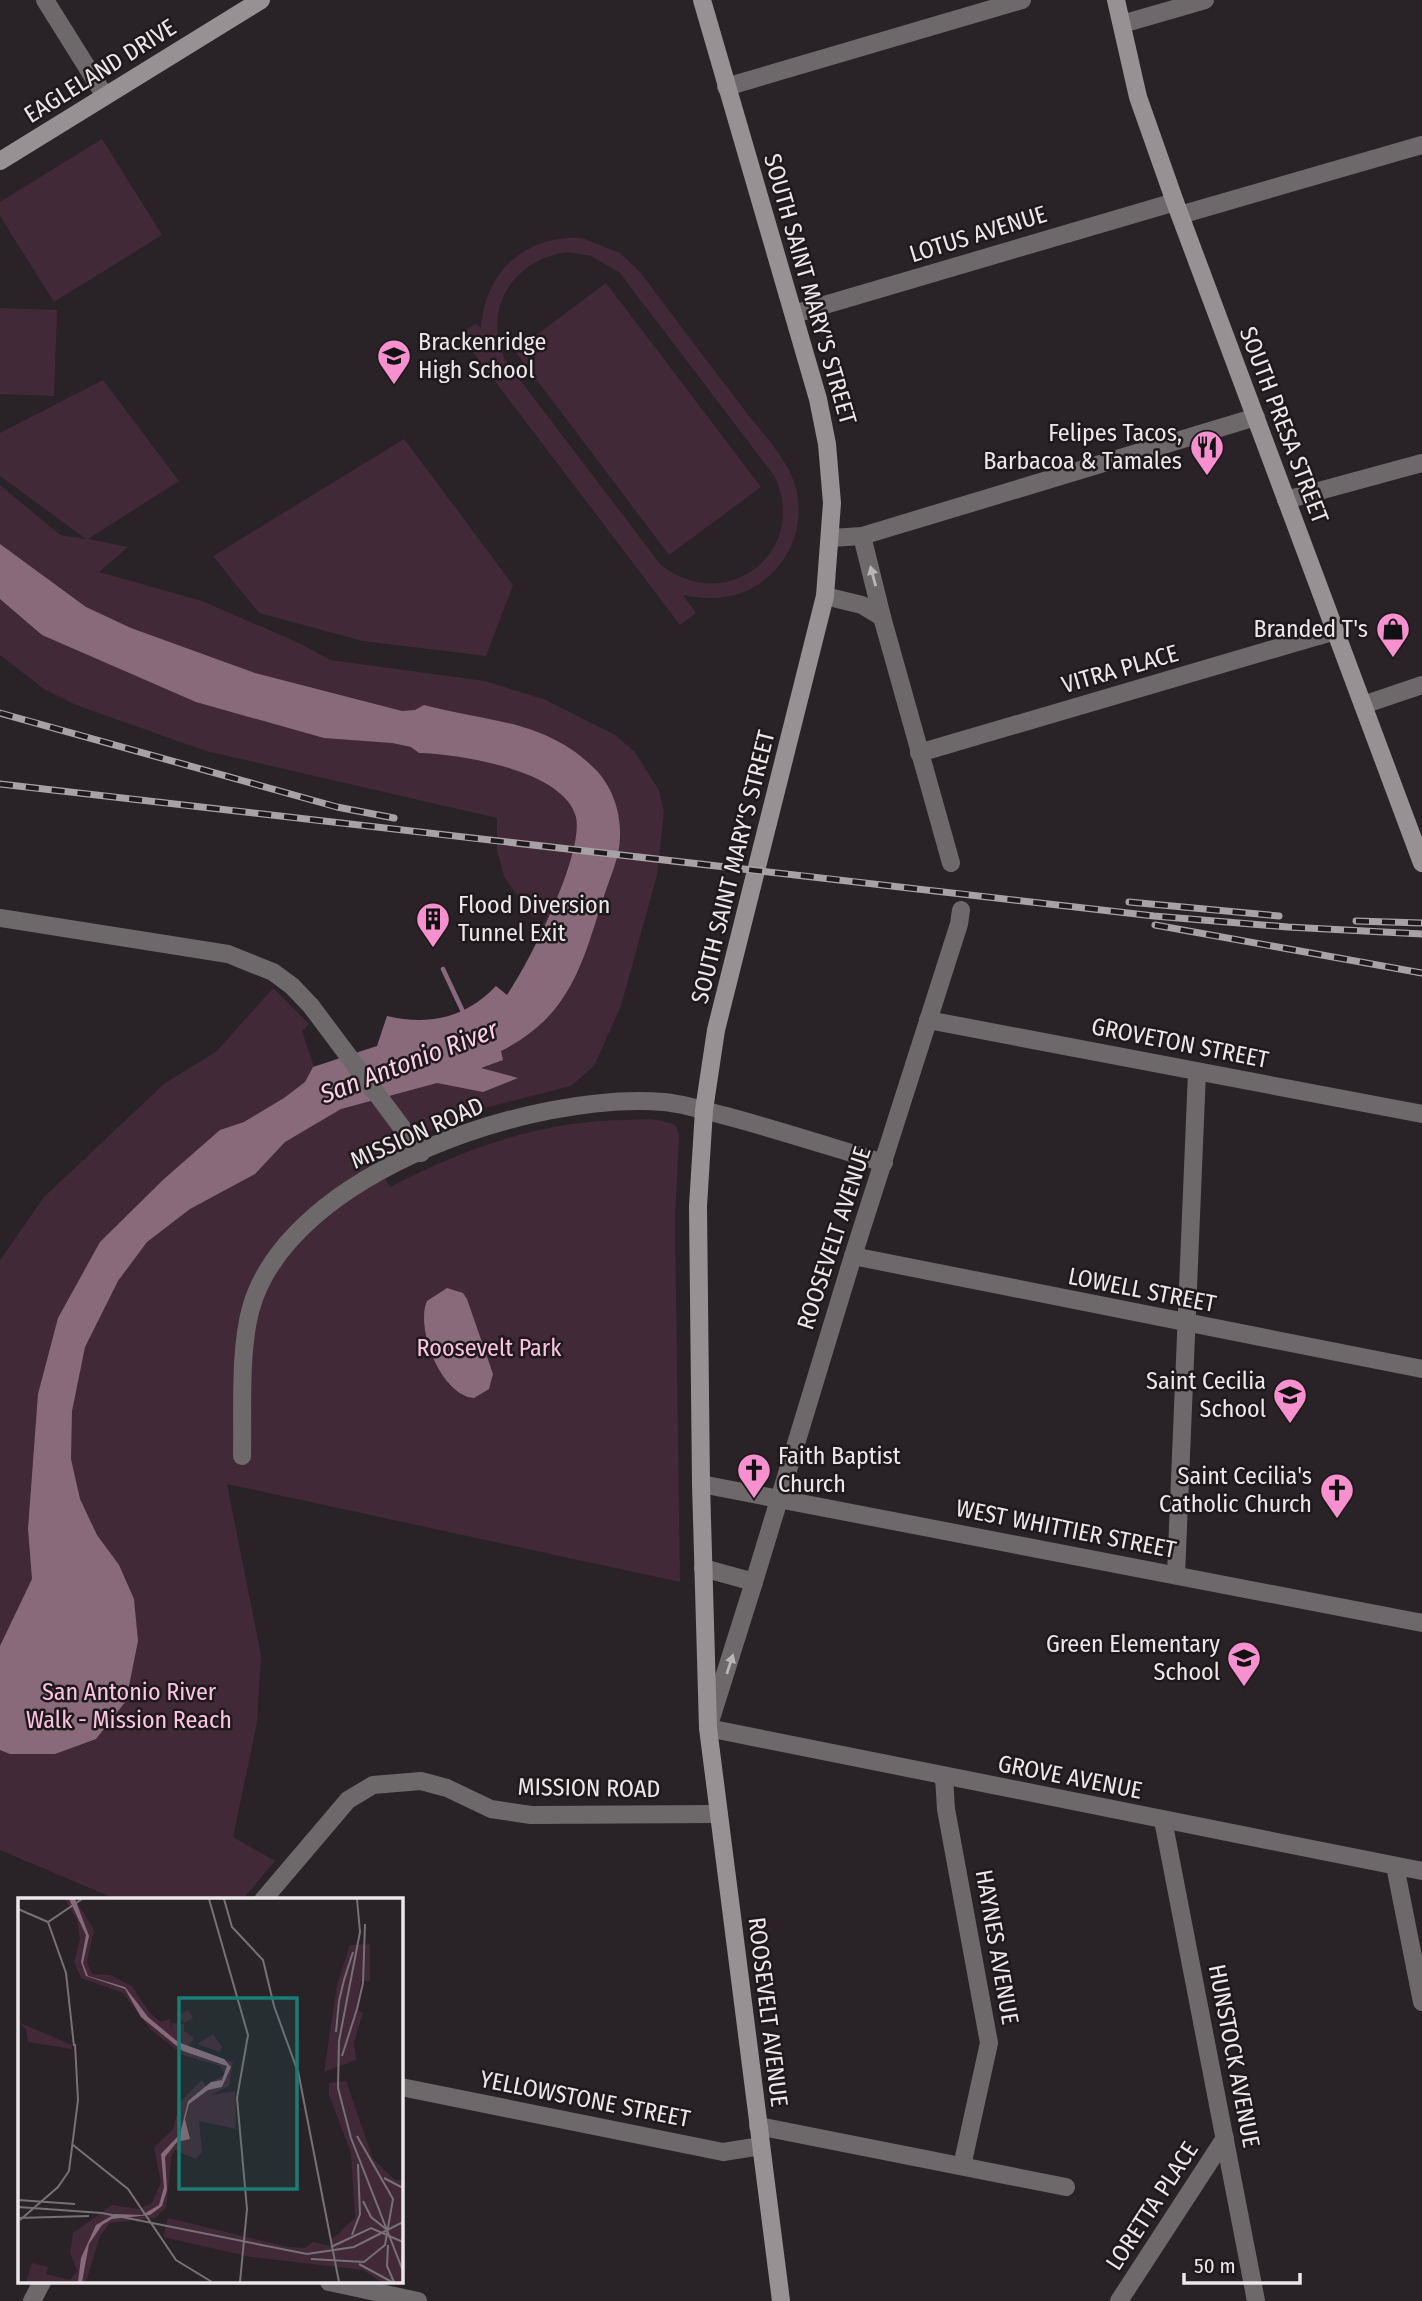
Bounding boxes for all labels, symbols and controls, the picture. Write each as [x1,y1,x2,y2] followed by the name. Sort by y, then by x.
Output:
[19,13,181,129] street label: EAGLELAND DRIVE
[758,150,862,428] street label: SOUTH SAINT MARY'S STREET
[906,200,1050,268] street label: LOTUS AVENUE
[1234,323,1334,527] street label: SOUTH PRESA STREET
[418,328,546,384] place label: Brackenridge High School
[375,337,413,386] school or university icon: Brackenridge High School
[983,419,1182,475] place label: Felipes Tacos, Barbacoa & Tamales
[1188,428,1226,477] restaurant icon: Felipes Tacos, Barbacoa & Tamales
[867,565,877,586] one-way arrow
[1374,610,1412,659] shop icon: Branded T's
[1253,615,1368,643] place label: Branded T's
[1058,639,1182,699] street label: VITRA PLACE
[686,728,780,1006] street label: SOUTH SAINT MARY'S STREET
[458,891,610,947] place label: Flood Diversion Tunnel Exit
[414,900,452,949] building icon: Flood Diversion Tunnel Exit
[1089,1012,1271,1074] street label: GROVETON STREET
[315,1014,503,1110] water label: San Antonio River
[346,1091,488,1175] street label: MISSION ROAD
[791,1143,877,1333] street label: ROOSEVELT AVENUE
[1066,1262,1218,1318] street label: LOWELL STREET
[417,1334,562,1362] park label: Roosevelt Park
[1146,1367,1266,1423] place label: Saint Cecilia School
[1271,1376,1309,1425] school or university icon: Saint Cecilia School
[778,1442,901,1498] place label: Faith Baptist Church
[735,1451,773,1500] church icon: Faith Baptist Church
[1159,1462,1312,1518] place label: Saint Cecilia's Catholic Church
[1318,1471,1356,1520] church icon: Saint Cecilia's Catholic Church
[954,1494,1178,1564] street label: WEST WHITTIER STREET
[1046,1630,1220,1686] place label: Green Elementary School
[1225,1639,1263,1688] school or university icon: Green Elementary School
[725,1653,735,1674] one-way arrow
[26,1678,232,1734] park label: San Antonio River Walk - Mission Reach
[995,1749,1145,1805] street label: GROVE AVENUE
[517,1773,661,1803] street label: MISSION ROAD
[970,1867,1024,2027] street label: HAYNES AVENUE
[18,1898,402,2284] inset map
[742,1916,794,2108] street label: ROOSEVELT AVENUE
[1202,1962,1266,2150] street label: HUNSTOCK AVENUE
[478,2065,692,2133] street label: YELLOWSTONE STREET
[1100,2137,1204,2275] street label: LORETTA PLACE
[1184,2242,1300,2286] scale bar
[1194,2253,1236,2279] text: 50 m

